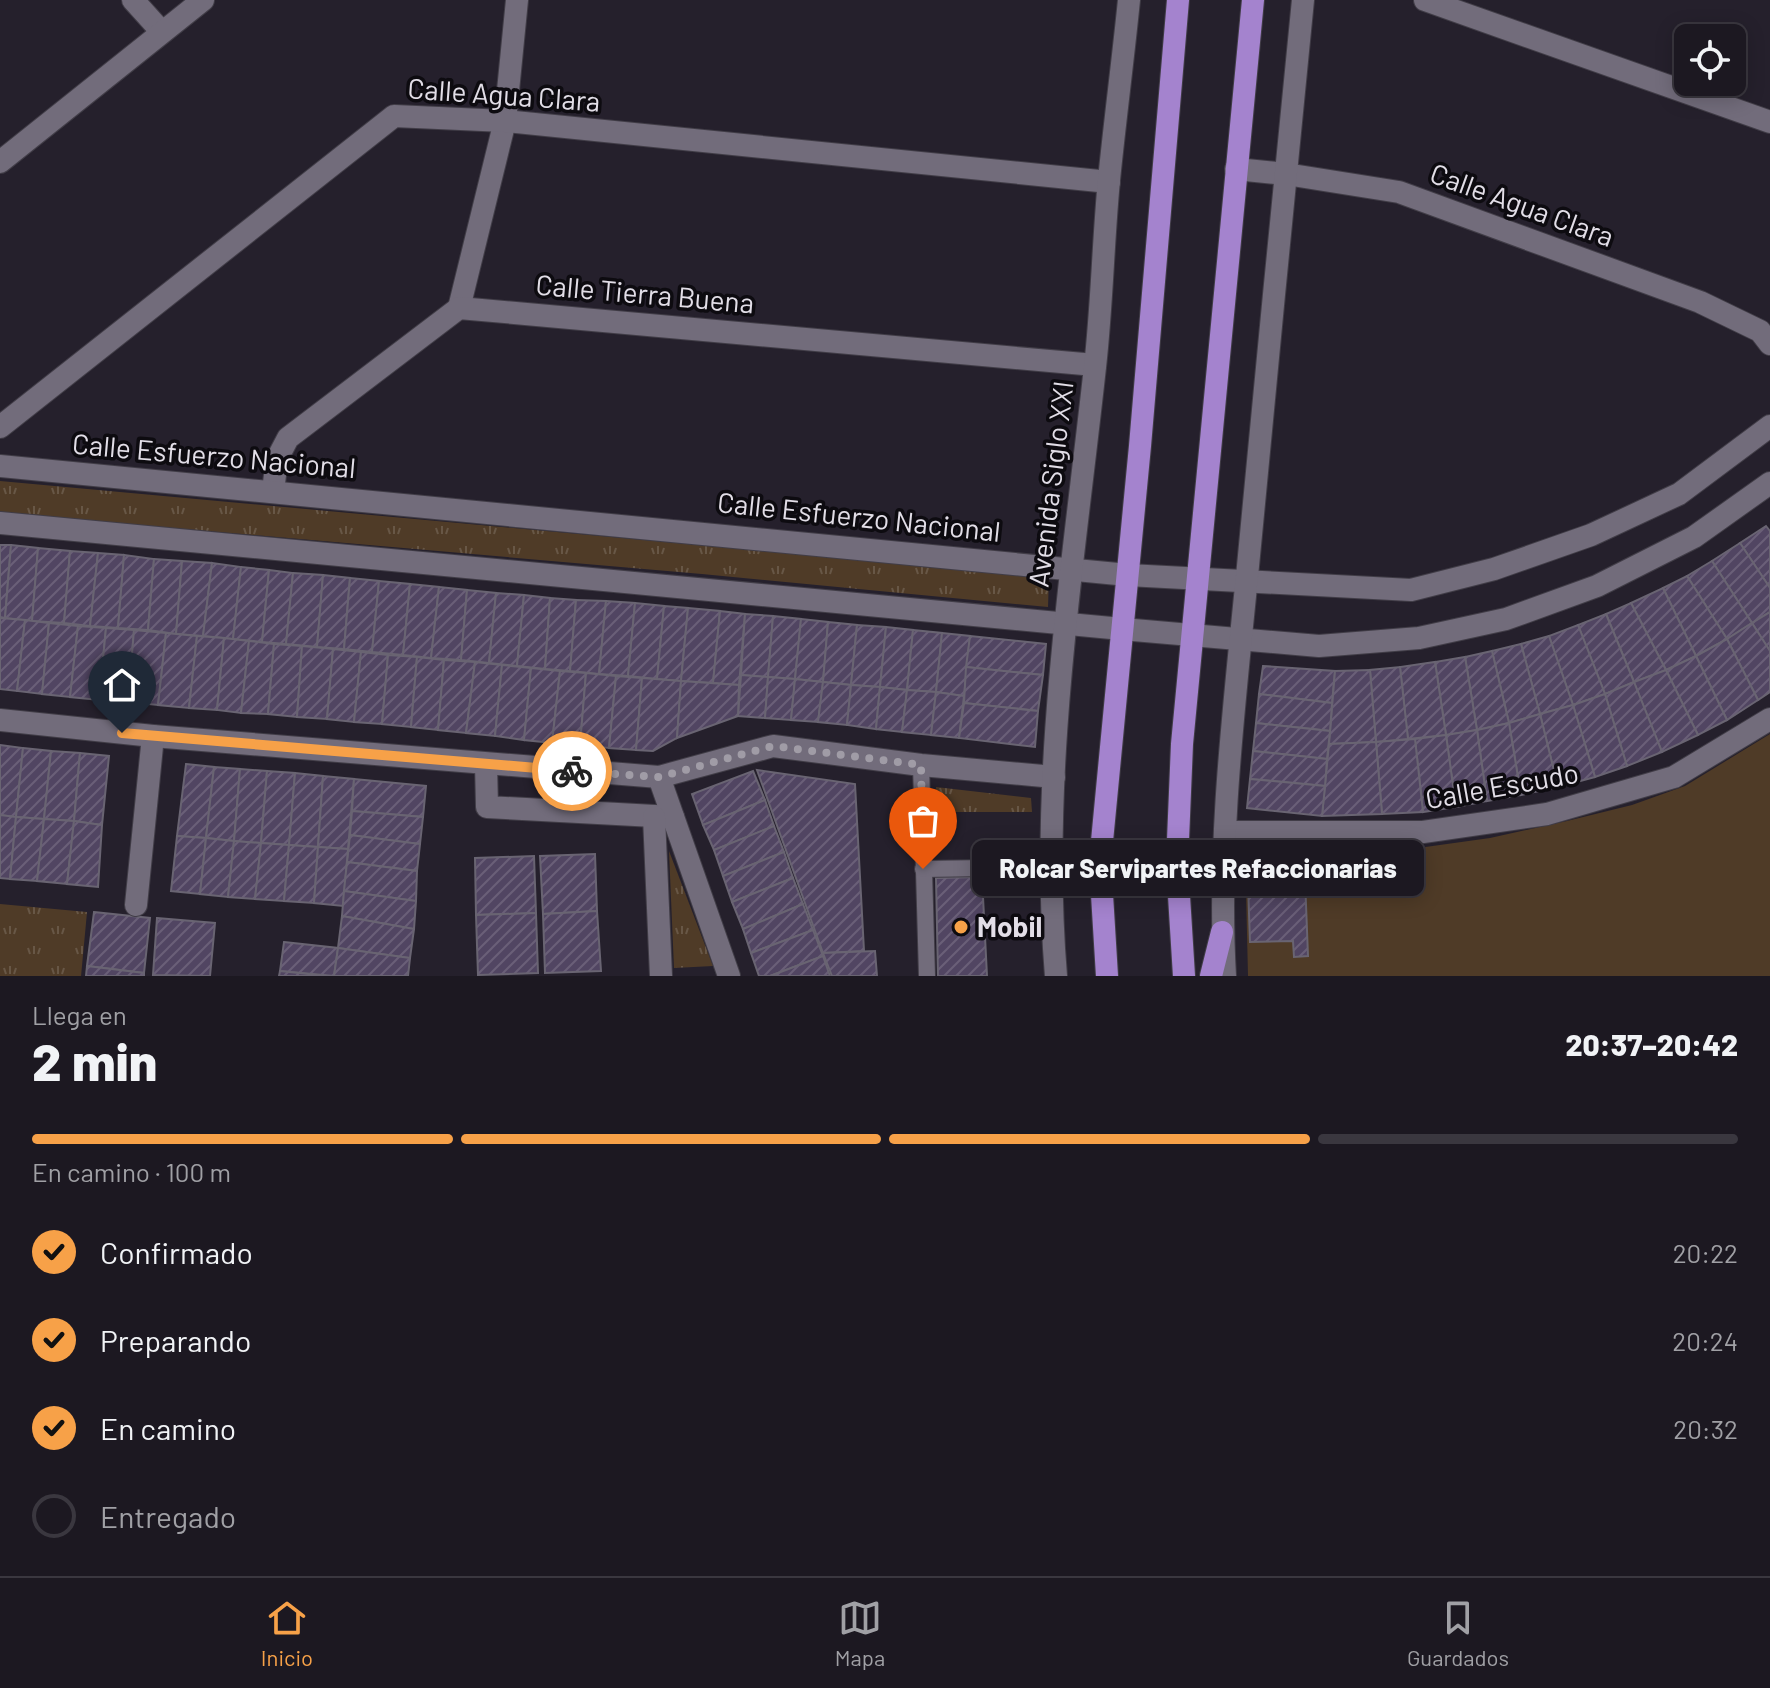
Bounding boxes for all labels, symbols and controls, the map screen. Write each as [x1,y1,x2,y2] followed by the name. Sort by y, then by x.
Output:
[1674,24,1746,96] map controls
[1674,24,1746,96] button: locate
[407,70,602,118] street label: Calle Agua Clara
[1426,155,1619,253] street label: Calle Agua Clara
[535,267,756,319] street label: Calle Tierra Buena
[1020,379,1080,589] street label: Avenida Siglo XXI
[71,426,357,484] street label: Calle Esfuerzo Nacional
[716,484,1002,548] street label: Calle Esfuerzo Nacional
[88,651,156,733] pin
[100,663,144,707] icon: home
[532,731,612,811] courier
[550,749,594,793] icon: bike
[1423,755,1581,815] street label: Calle Escudo
[889,787,957,869] pin
[901,799,945,843] icon: bag
[971,841,1423,897] callout: Rolcar Servipartes Refaccionarias
[999,852,1397,883] text: Rolcar Servipartes Refaccionarias
[977,909,1042,943] place label: Mobil
[952,918,970,936] marker: Mobil
[32,999,127,1030] text: Llega en
[1565,1026,1738,1062] text: 20:37–20:42
[32,1029,157,1091] text: 2 min
[32,1156,231,1187] text: En camino · 100 m
[32,1230,76,1274] icon: check
[100,1234,253,1270] text: Confirmado
[1673,1237,1738,1268] text: 20:22
[32,1318,76,1362] icon: check
[100,1322,251,1358] text: Preparando
[1672,1325,1738,1356] text: 20:24
[32,1406,76,1450] icon: check
[100,1410,236,1446] text: En camino
[1673,1413,1738,1444] text: 20:32
[100,1498,236,1534] text: Entregado
[261,1596,313,1670] tab: Inicio
[835,1596,885,1670] tab: Mapa
[1407,1596,1509,1670] tab: Guardados

